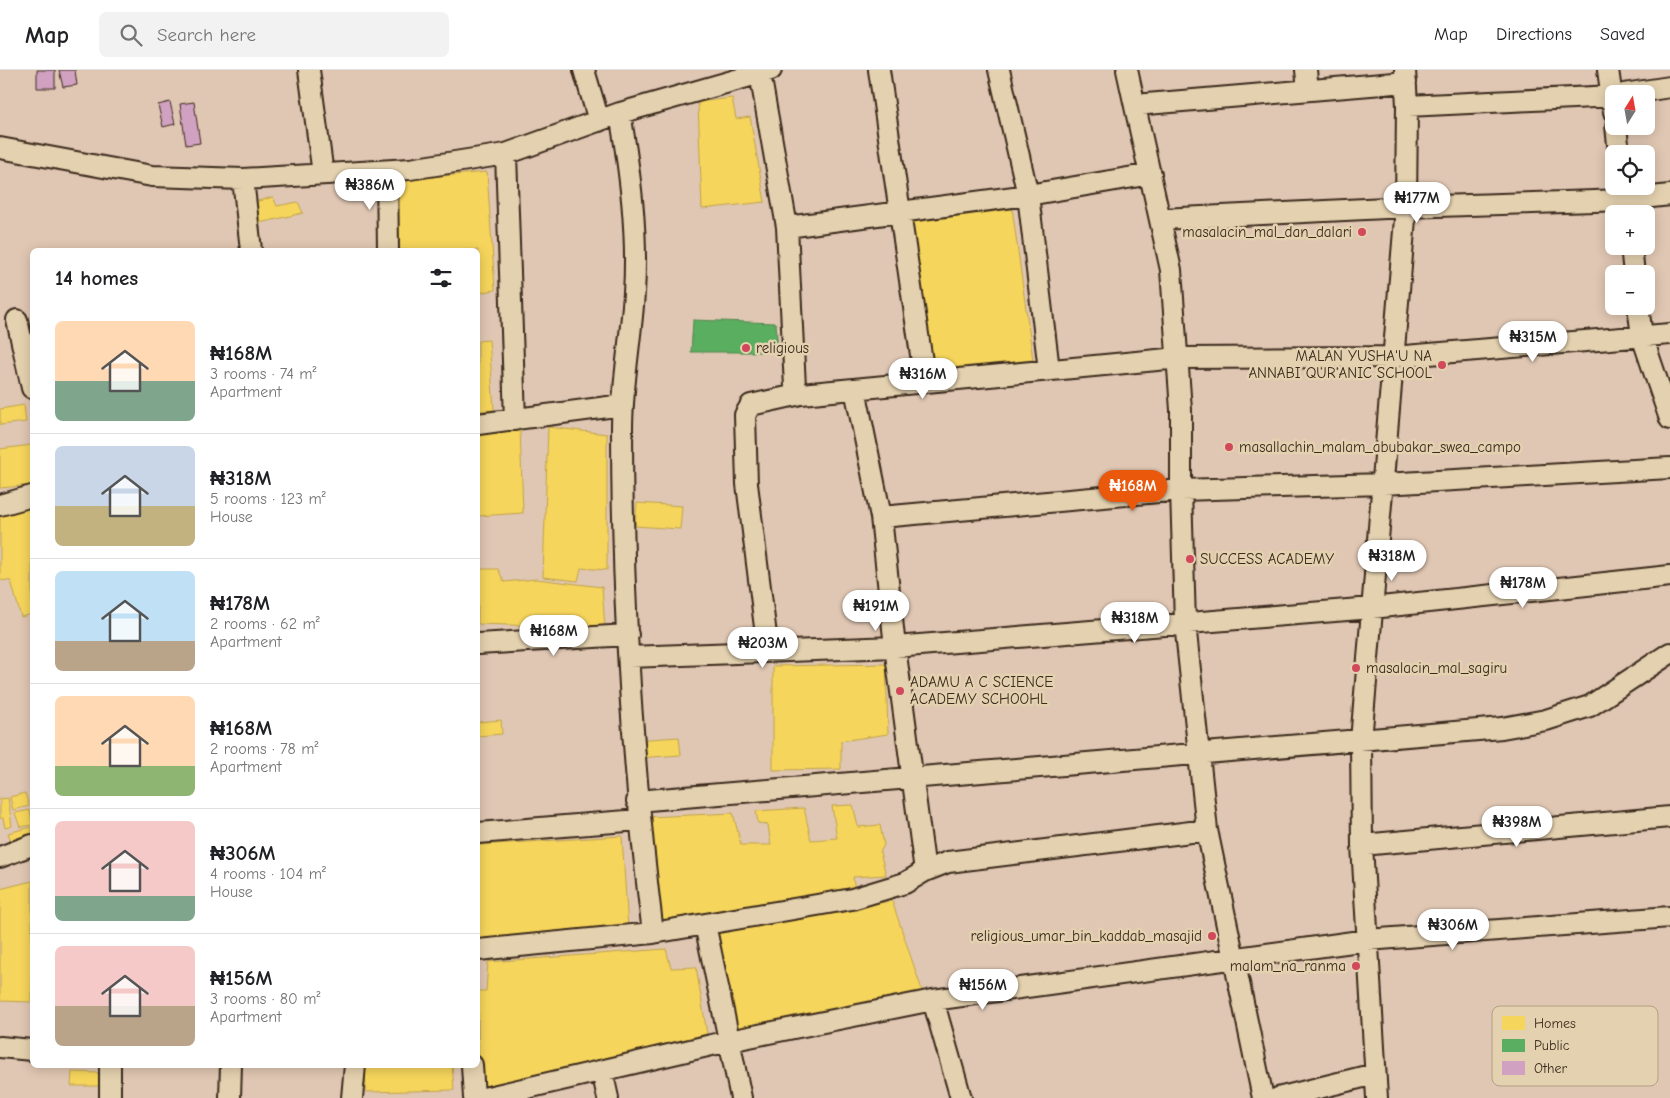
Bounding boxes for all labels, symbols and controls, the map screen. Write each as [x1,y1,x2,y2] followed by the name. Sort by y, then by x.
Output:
[99,12,449,57] search box
[25,21,69,49] text: Map
[117,21,145,49] icon: search
[157,24,256,46] text: Search here
[1434,24,1468,45] text: Map
[1496,24,1572,45] text: Directions
[1600,24,1645,45] text: Saved
[1605,85,1655,135] north arrow
[1605,85,1655,315] map controls
[1605,145,1655,195] button: locate
[335,168,405,211] pin: ₦386M
[346,176,394,194] text: ₦386M
[1382,182,1452,224] pin: ₦177M
[1394,189,1440,207] text: ₦177M
[1605,205,1655,255] button: +
[1182,223,1352,241] place label: masalacin_mal_dan_dalari
[1356,226,1368,238] marker: masalacin_mal_dan_dalari
[427,264,455,292] icon: filters
[1605,265,1655,315] button: −
[55,266,138,290] text: 14 homes
[1498,320,1568,363] pin: ₦315M
[1509,328,1557,346] text: ₦315M
[756,339,809,357] place label: religious
[95,341,155,401] icon: home
[210,341,272,365] text: ₦168M
[740,342,752,354] marker: religious
[1248,347,1432,382] place label: MALAN YUSHA'U NA ANNABI QUR'ANIC SCHOOL
[888,358,958,400] pin: ₦316M
[1436,359,1448,371] marker: MALAN YUSHA'U NA ANNABI QUR'ANIC SCHOOL
[210,365,316,383] text: 3 rooms · 74 m²
[900,365,947,383] text: ₦316M
[210,383,282,401] text: Apartment
[1239,438,1521,456] place label: masallachin_malam_abubakar_swea_campo
[1223,441,1235,453] marker: masallachin_malam_abubakar_swea_campo
[95,466,155,526] icon: home
[210,466,271,490] text: ₦318M
[1098,470,1168,512] pin: ₦168M
[1109,477,1157,495] text: ₦168M
[210,490,326,508] text: 5 rooms · 123 m²
[210,508,253,526] text: House
[1357,540,1427,582] pin: ₦318M
[1369,547,1415,565] text: ₦318M
[1200,550,1334,568] place label: SUCCESS ACADEMY
[1184,553,1196,565] marker: SUCCESS ACADEMY
[1488,566,1558,609] pin: ₦178M
[1500,574,1546,592] text: ₦178M
[841,590,911,632] pin: ₦191M
[95,591,155,651] icon: home
[210,591,270,615] text: ₦178M
[853,597,899,615] text: ₦191M
[1100,602,1170,644] pin: ₦318M
[1112,609,1158,627] text: ₦318M
[519,614,589,657] pin: ₦168M
[210,615,320,633] text: 2 rooms · 62 m²
[530,622,578,640] text: ₦168M
[728,626,798,669] pin: ₦203M
[210,633,282,651] text: Apartment
[738,634,788,652] text: ₦203M
[1366,659,1507,677] place label: masalacin_mal_sagiru
[1350,662,1362,674] marker: masalacin_mal_sagiru
[910,673,1053,708] place label: ADAMU A C SCIENCE ACADEMY SCHOOHL
[894,685,906,697] marker: ADAMU A C SCIENCE ACADEMY SCHOOHL
[95,716,155,776] icon: home
[210,716,272,740] text: ₦168M
[210,740,318,758] text: 2 rooms · 78 m²
[210,758,282,776] text: Apartment
[1482,806,1552,848] pin: ₦398M
[1493,813,1541,831] text: ₦398M
[95,841,155,901] icon: home
[210,841,275,865] text: ₦306M
[210,865,326,883] text: 4 rooms · 104 m²
[210,883,253,901] text: House
[1418,908,1488,951] pin: ₦306M
[1428,916,1478,934] text: ₦306M
[970,927,1202,945] place label: religious_umar_bin_kaddab_masajid
[1206,930,1218,942] marker: religious_umar_bin_kaddab_masajid
[1230,957,1346,975] place label: malam_na_ranma
[1350,960,1362,972] marker: malam_na_ranma
[95,966,155,1026] icon: home
[210,966,272,990] text: ₦156M
[948,968,1018,1011] pin: ₦156M
[959,976,1007,994] text: ₦156M
[210,990,320,1008] text: 3 rooms · 80 m²
[1492,1006,1658,1086] legend
[210,1008,282,1026] text: Apartment
[1534,1015,1576,1032] text: Homes
[1534,1037,1570,1054] text: Public
[1534,1060,1568,1077] text: Other

